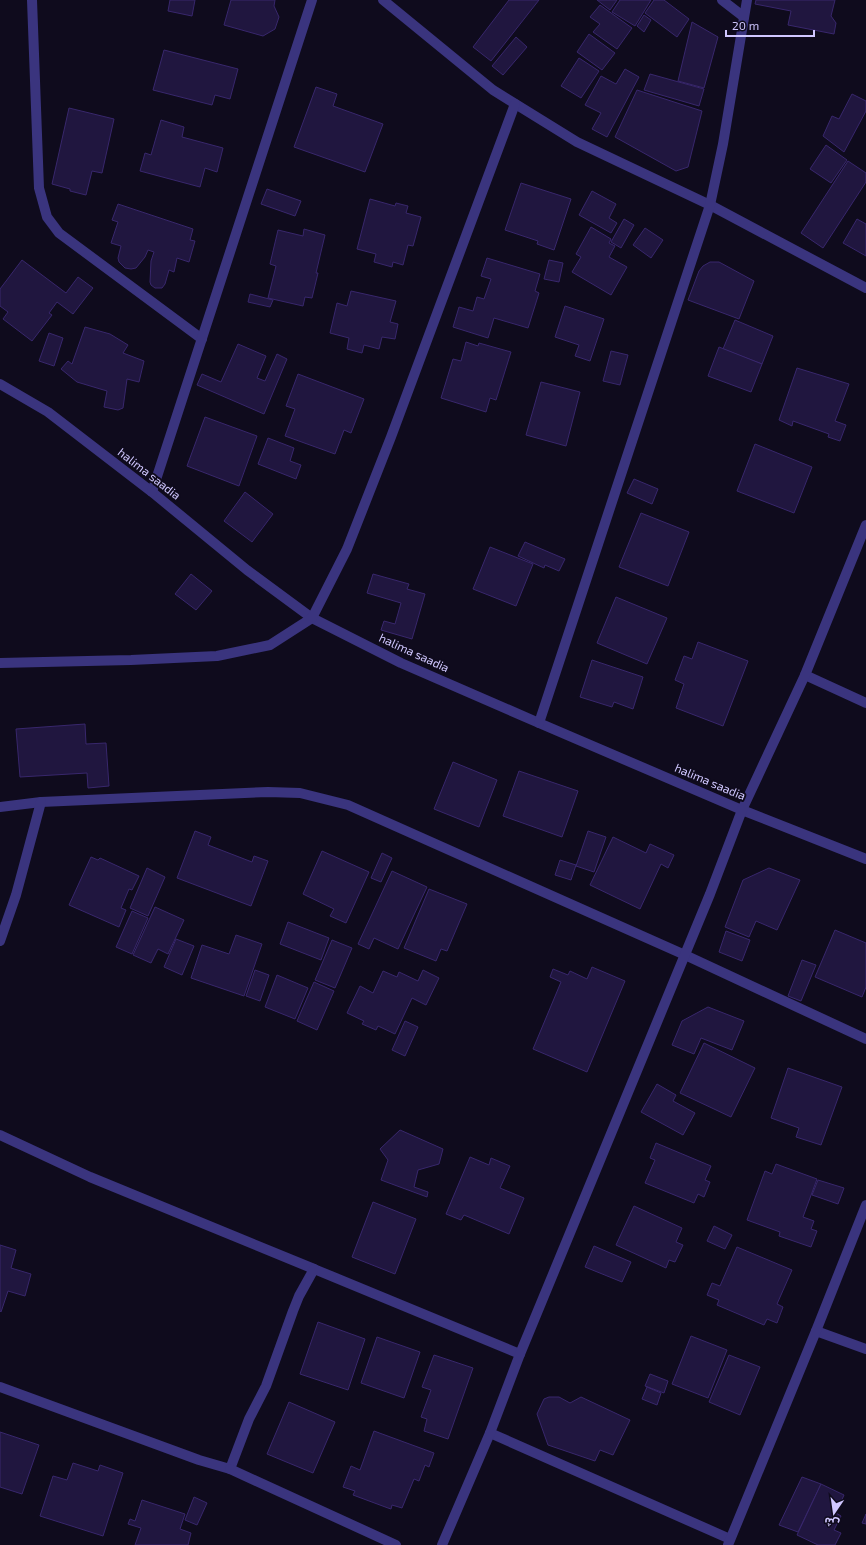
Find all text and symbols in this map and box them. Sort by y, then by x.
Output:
scale bar [726,12,814,38]
text: 20 m [732,18,759,32]
street label: halima saadia [116,444,184,502]
street label: halima saadia [377,630,452,674]
street label: halima saadia [673,760,748,802]
north arrow [814,1493,854,1533]
text: ش [823,1514,841,1531]

